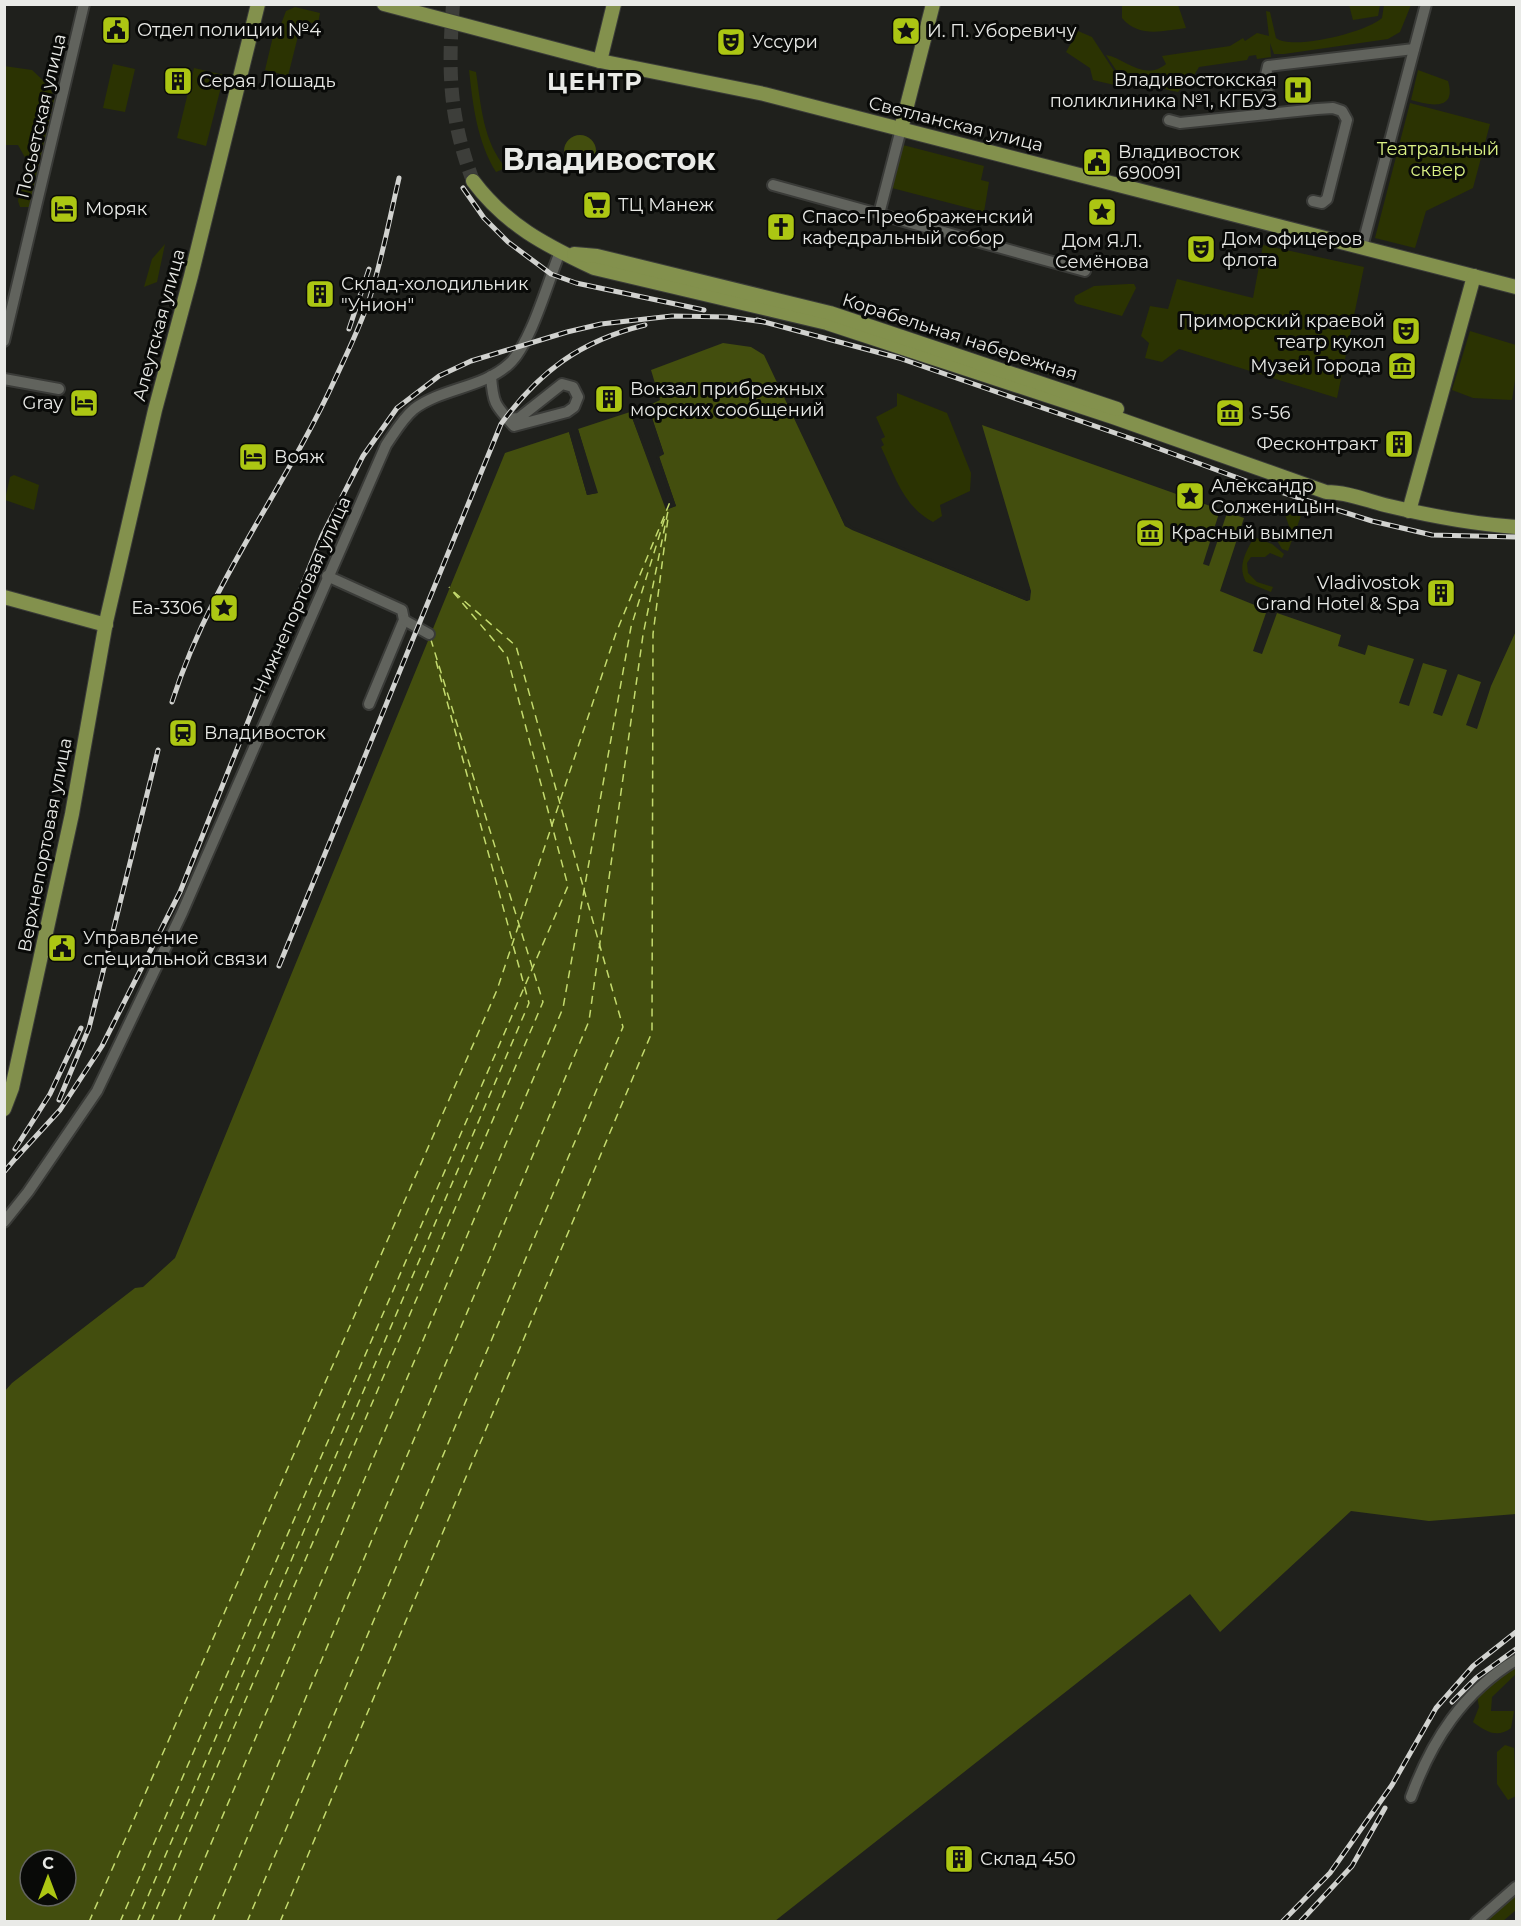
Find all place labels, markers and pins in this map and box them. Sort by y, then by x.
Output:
public building icon: Отдел полиции №4 [100,14,132,46]
place icon: И. П. Уборевичу [890,15,922,47]
place label: Отдел полиции №4 [137,19,321,41]
place label: И. П. Уборевичу [927,20,1077,42]
theatre icon: Уссури [715,26,747,58]
place label: Уссури [752,31,818,53]
building icon: Серая Лошадь [162,65,194,97]
place label: Владивостокская поликлиника №1, КГБУЗ [1050,69,1277,112]
place label: Серая Лошадь [199,70,336,92]
hospital icon: Владивостокская поликлиника №1, КГБУЗ [1282,74,1314,106]
place label: Владивосток 690091 [1118,141,1240,184]
public building icon: Владивосток 690091 [1081,146,1113,178]
supermarket icon: ТЦ Манеж [581,189,613,221]
hotel icon: Моряк [48,193,80,225]
place label: ТЦ Манеж [618,194,714,216]
place icon: Дом Я.Л. Семёнова [1086,196,1118,228]
place label: Моряк [85,198,148,220]
place label: Спасо-Преображенский кафедральный собор [802,206,1034,249]
church icon: Спасо-Преображенский кафедральный собор [765,211,797,243]
place label: Дом офицеров флота [1222,228,1363,271]
place label: Дом Я.Л. Семёнова [1055,230,1149,273]
theatre icon: Дом офицеров флота [1185,233,1217,265]
place label: Склад-холодильник "Унион" [341,273,529,316]
building icon: Склад-холодильник "Унион" [304,278,336,310]
place label: Приморский краевой театр кукол [1178,310,1385,353]
theatre icon: Приморский краевой театр кукол [1390,315,1422,347]
museum icon: Музей Города [1386,350,1418,382]
place label: Музей Города [1250,355,1381,377]
place label: Вокзал прибрежных морских сообщений [630,378,825,421]
building icon: Вокзал прибрежных морских сообщений [593,383,625,415]
hotel icon: Gray [68,387,100,419]
place label: Gray [23,392,63,414]
museum icon: S-56 [1214,397,1246,429]
place label: S-56 [1251,402,1290,424]
building icon: Фесконтракт [1383,428,1415,460]
place label: Фесконтракт [1256,433,1378,455]
hotel icon: Вояж [237,441,269,473]
place label: Вояж [274,446,325,468]
place label: Александр Солженицын [1211,475,1335,518]
place icon: Александр Солженицын [1174,480,1206,512]
museum icon: Красный вымпел [1134,517,1166,549]
place label: Красный вымпел [1171,522,1333,544]
place label: Vladivostok Grand Hotel & Spa [1256,572,1420,615]
building icon: Vladivostok Grand Hotel & Spa [1425,577,1457,609]
place icon: Еа-3306 [208,592,240,624]
place label: Еа-3306 [131,597,203,619]
station icon: Владивосток [167,717,199,749]
place label: Владивосток [204,722,326,744]
place label: Управление специальной связи [83,927,268,970]
public building icon: Управление специальной связи [46,932,78,964]
building icon: Склад 450 [943,1843,975,1875]
place label: Склад 450 [980,1848,1076,1870]

